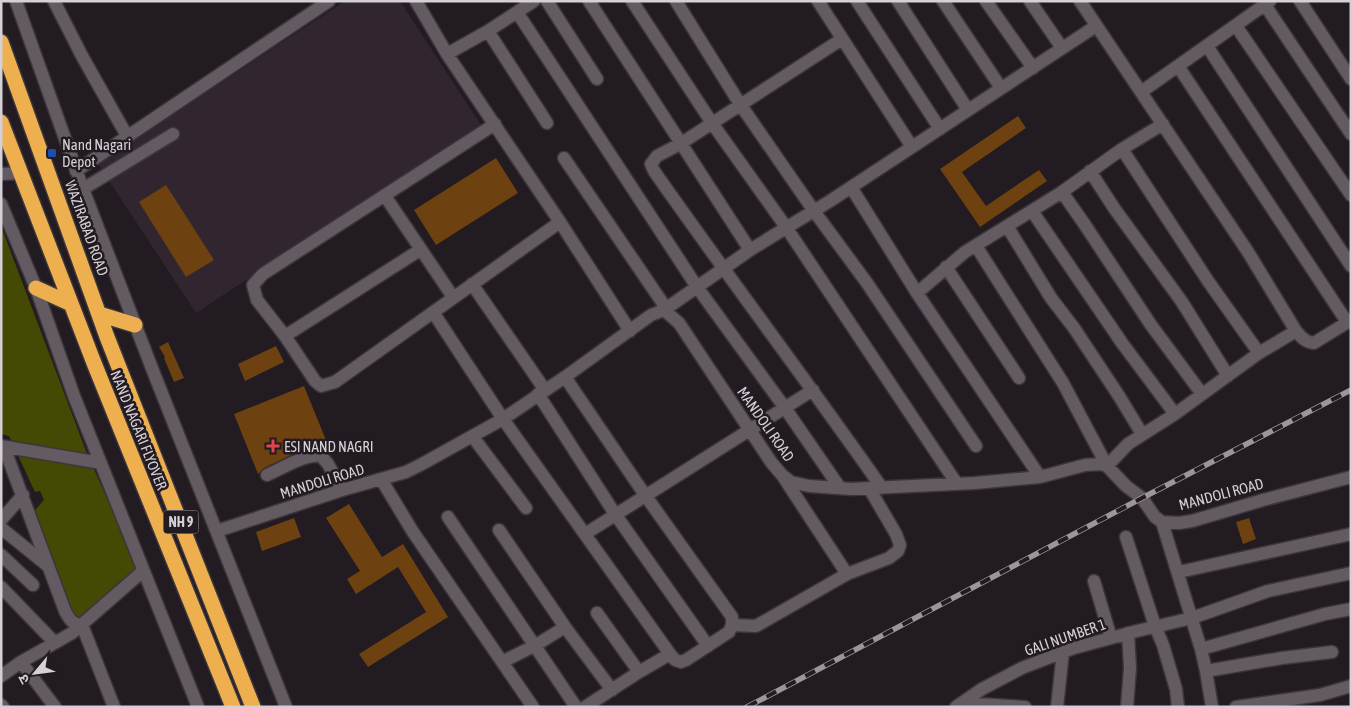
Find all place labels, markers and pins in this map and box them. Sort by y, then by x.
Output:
place label: Nand Nagari Depot [62,136,131,170]
marker: Nand Nagari Depot [46,147,58,159]
place label: ESI NAND NAGRI [284,438,374,455]
marker: ESI NAND NAGRI [266,439,280,453]

